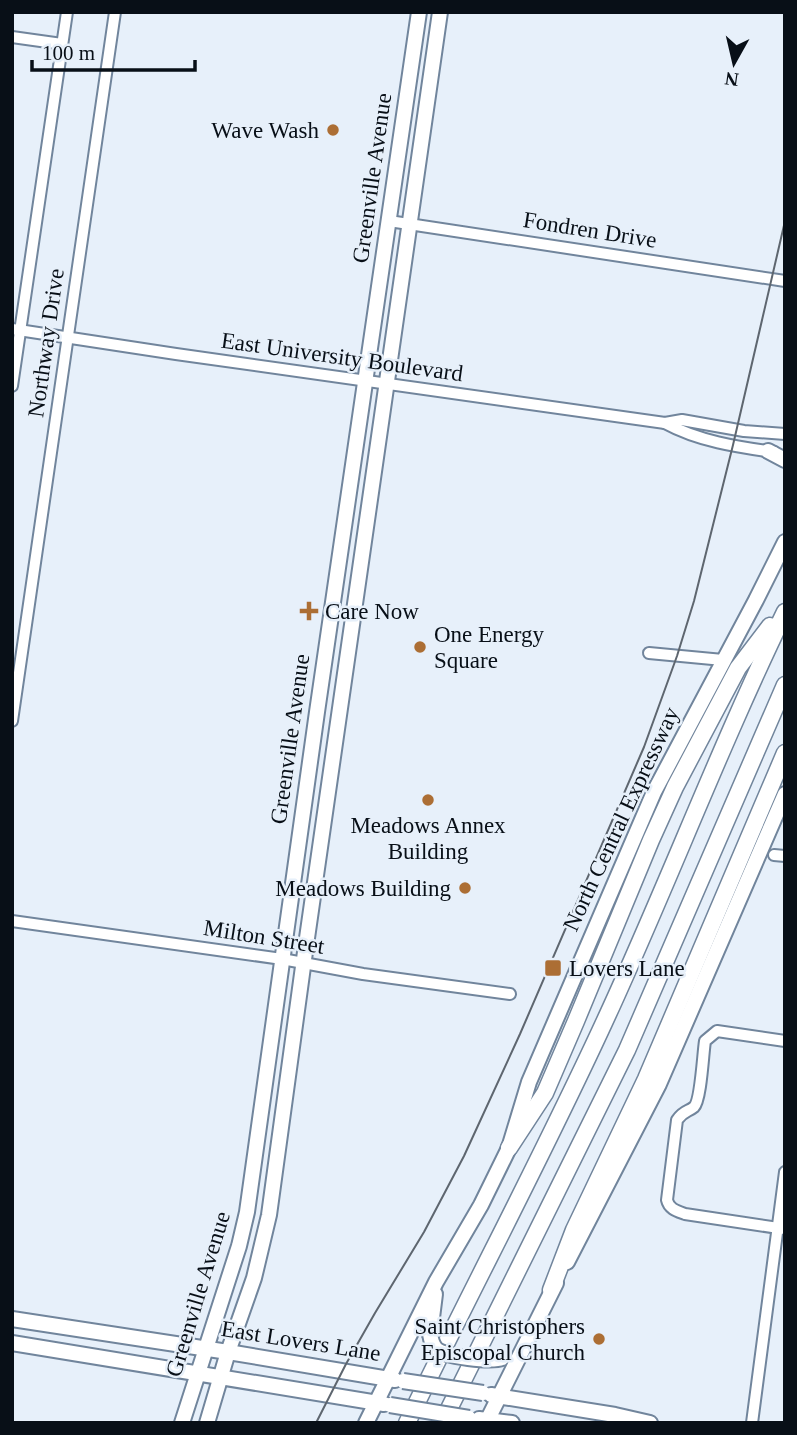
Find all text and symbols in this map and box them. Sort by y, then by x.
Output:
scale bar [32,28,194,72]
north arrow [699,28,769,98]
text: 100 m [42,41,95,65]
text: N [723,68,740,91]
street label: Greenville Avenue [348,91,396,265]
place label: Wave Wash [211,118,319,143]
marker: Wave Wash [325,122,341,138]
street label: Fondren Drive [521,207,659,253]
street label: Northway Drive [23,267,69,419]
street label: East University Boulevard [219,328,465,386]
place label: Care Now [325,599,419,624]
marker: Care Now [299,601,319,621]
place label: One Energy Square [434,622,545,673]
marker: One Energy Square [412,639,428,655]
street label: Greenville Avenue [266,652,314,826]
street label: North Central Expressway [558,703,684,935]
marker: Meadows Annex Building [420,792,436,808]
place label: Meadows Annex Building [350,813,506,864]
place label: Meadows Building [275,876,451,901]
marker: Meadows Building [457,880,473,896]
street label: Milton Street [202,915,327,959]
place label: Lovers Lane [569,956,685,981]
marker: Lovers Lane [543,958,563,978]
street label: Greenville Avenue [161,1208,235,1380]
place label: Saint Christophers Episcopal Church [414,1314,585,1365]
street label: East Lovers Lane [220,1316,382,1366]
marker: Saint Christophers Episcopal Church [591,1331,607,1347]

